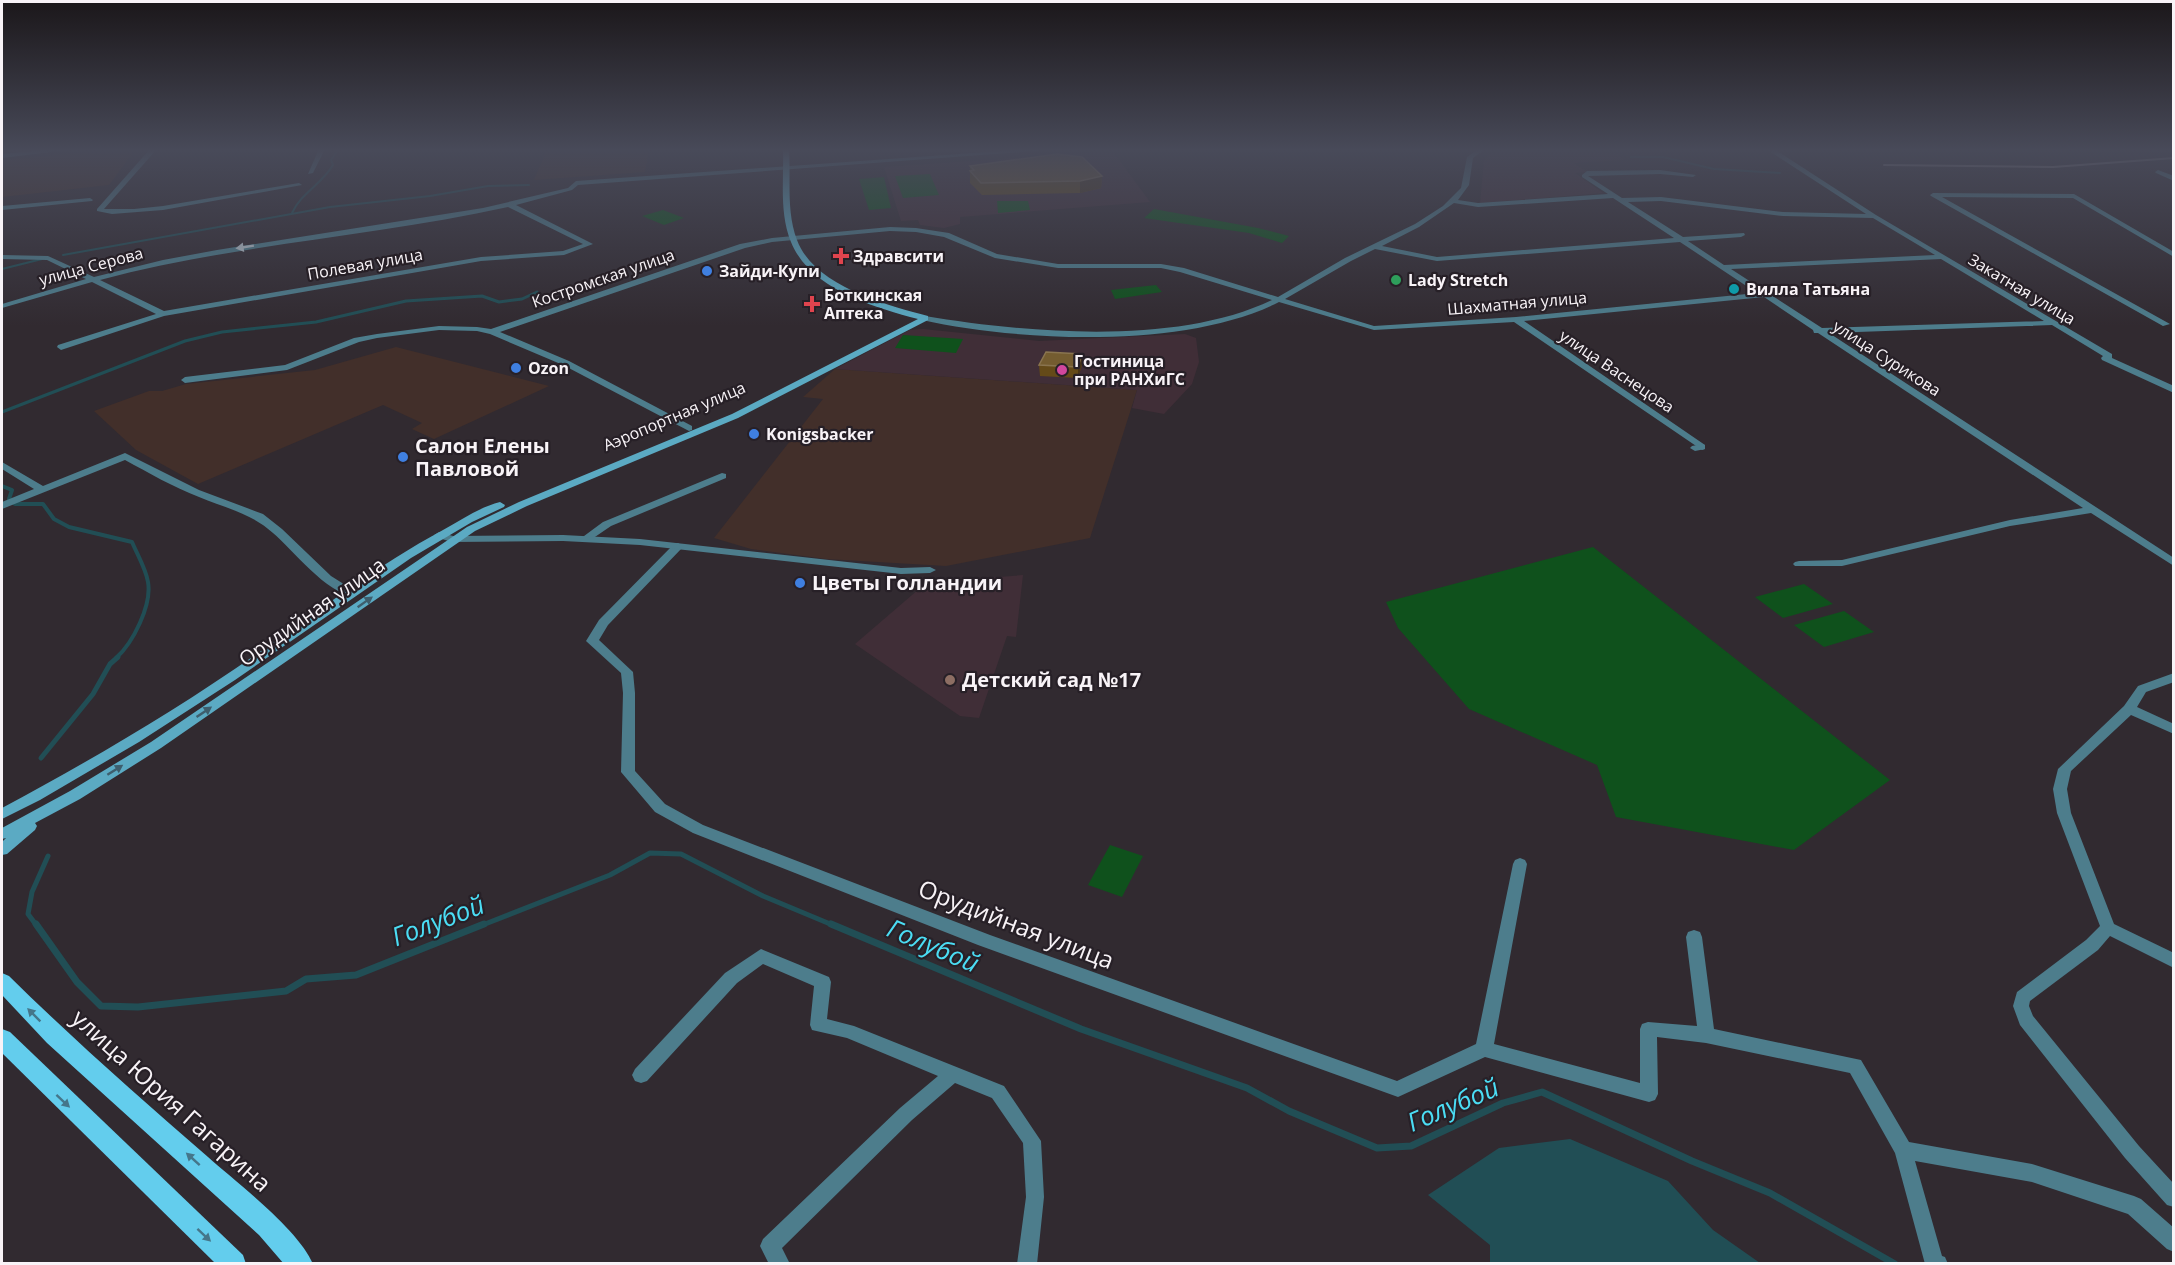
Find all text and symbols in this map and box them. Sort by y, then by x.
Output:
street label: улица Серова [36,242,146,290]
one-way arrow [235,243,254,252]
street label: Полевая улица [306,243,424,285]
street label: Костромская улица [529,243,677,313]
place label: Здравсити [853,245,944,267]
street label: Закатная улица [1964,248,2080,330]
marker: Здравсити [834,249,848,263]
place label: Зайди-Купи [719,260,820,282]
marker: Зайди-Купи [700,264,714,278]
place label: Lady Stretch [1408,269,1508,291]
marker: Lady Stretch [1389,273,1403,287]
place label: Вилла Татьяна [1746,278,1870,300]
marker: Вилла Татьяна [1727,282,1741,296]
place label: Боткинская Аптека [824,284,922,324]
street label: Шахматная улица [1446,286,1588,320]
marker: Боткинская Аптека [805,297,819,311]
street label: улица Сурикова [1829,315,1945,401]
street label: улица Васнецова [1555,324,1679,418]
place label: Гостиница при РАНХиГС [1074,350,1185,390]
place label: Ozon [528,357,569,379]
marker: Ozon [509,361,523,375]
marker: Гостиница при РАНХиГС [1055,363,1069,377]
street label: Аэропортная улица [599,376,749,456]
place label: Konigsbacker [766,423,874,445]
marker: Konigsbacker [747,427,761,441]
place label: Салон Елены Павловой [415,432,550,482]
marker: Салон Елены Павловой [396,450,410,464]
street label: Орудийная улица [233,551,390,672]
place label: Цветы Голландии [812,569,1002,596]
marker: Цветы Голландии [793,576,807,590]
one-way arrow [357,597,373,608]
place label: Детский сад №17 [962,666,1141,693]
marker: Детский сад №17 [943,673,957,687]
one-way arrow [196,706,212,718]
one-way arrow [107,764,123,775]
street label: Орудийная улица [914,871,1119,976]
water label: Голубой [386,886,489,954]
water label: Голубой [882,910,985,981]
street label: улица Юрия Гагарина [65,1001,279,1199]
one-way arrow [27,1009,41,1023]
water label: Голубой [1401,1069,1504,1140]
one-way arrow [56,1093,70,1107]
one-way arrow [186,1153,201,1166]
one-way arrow [197,1228,212,1242]

